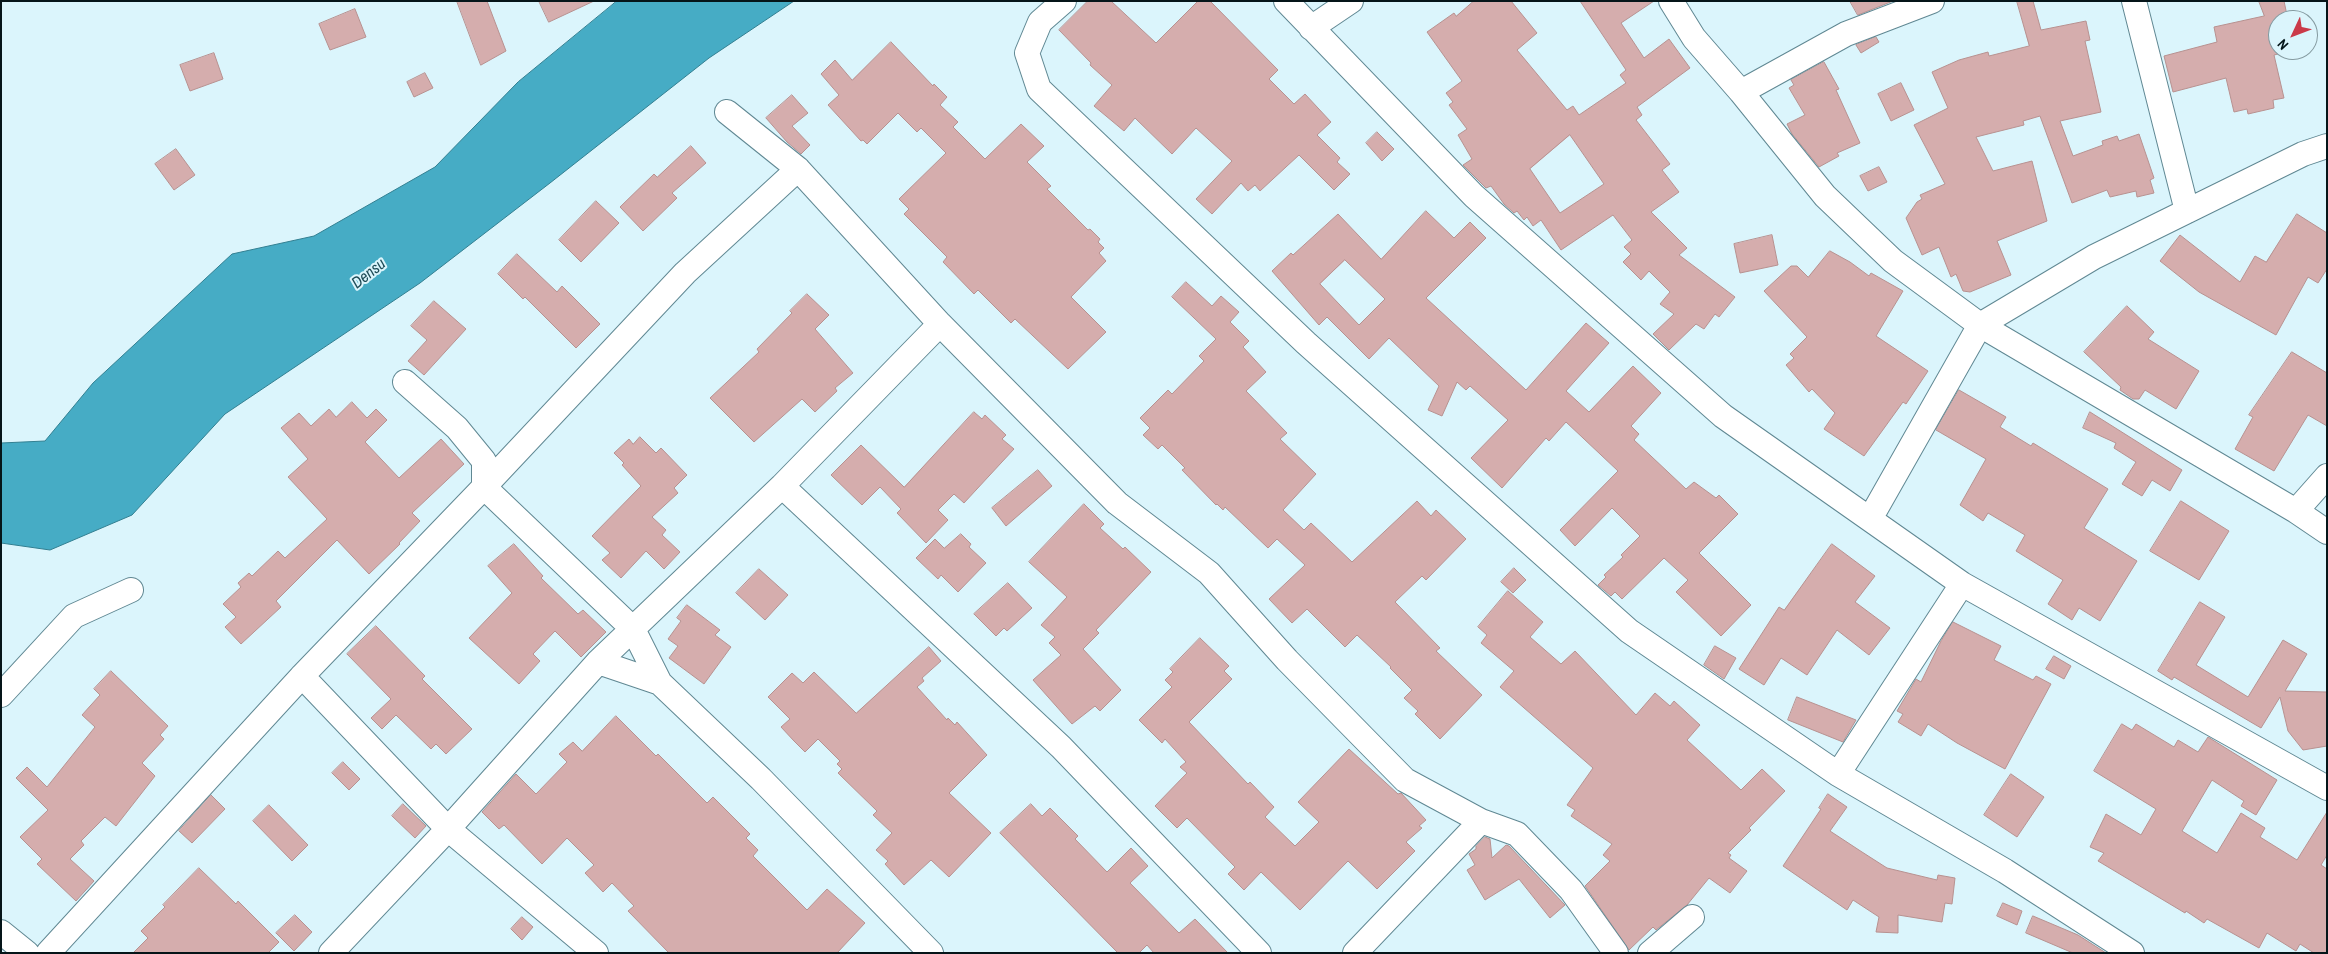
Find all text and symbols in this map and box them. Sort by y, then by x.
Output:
north arrow [2268,10,2318,60]
text: N [2273,35,2292,54]
water label: Densu [348,255,390,293]

